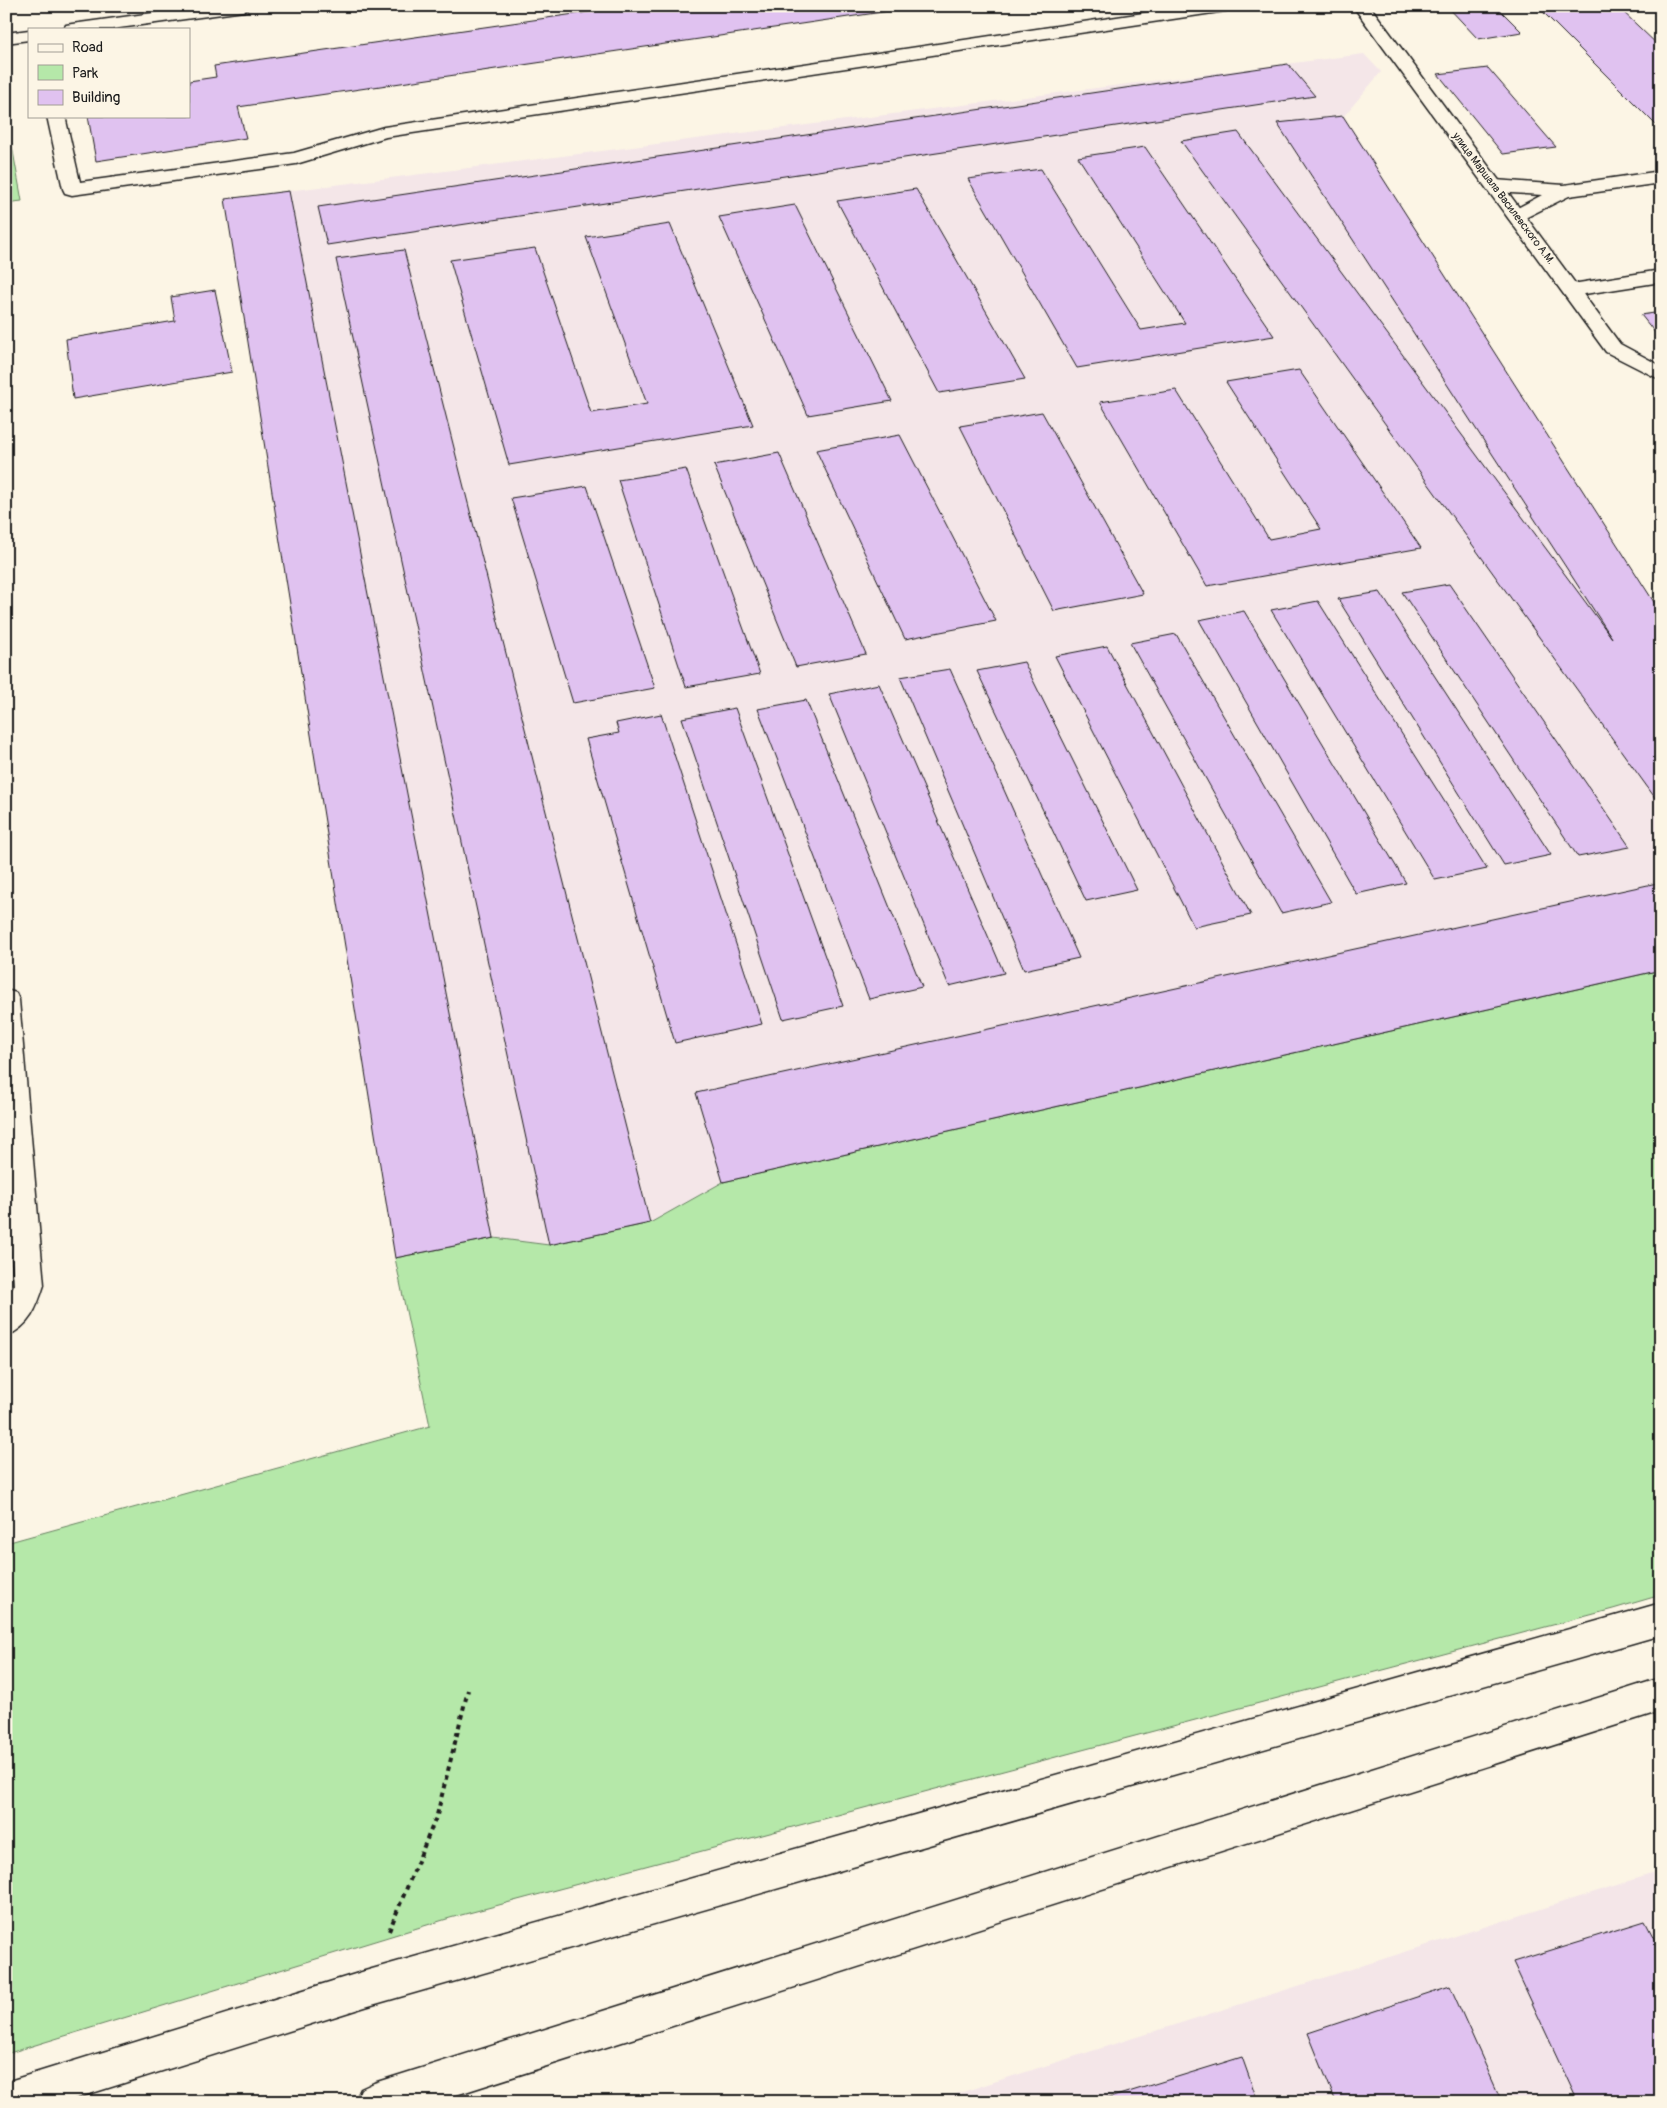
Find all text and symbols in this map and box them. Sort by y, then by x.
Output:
legend [28,28,190,118]
text: Road [72,38,103,57]
text: Park [72,64,99,83]
text: Building [72,88,120,107]
street label: улица Маршала Василевского А.М. [1449,129,1557,267]

